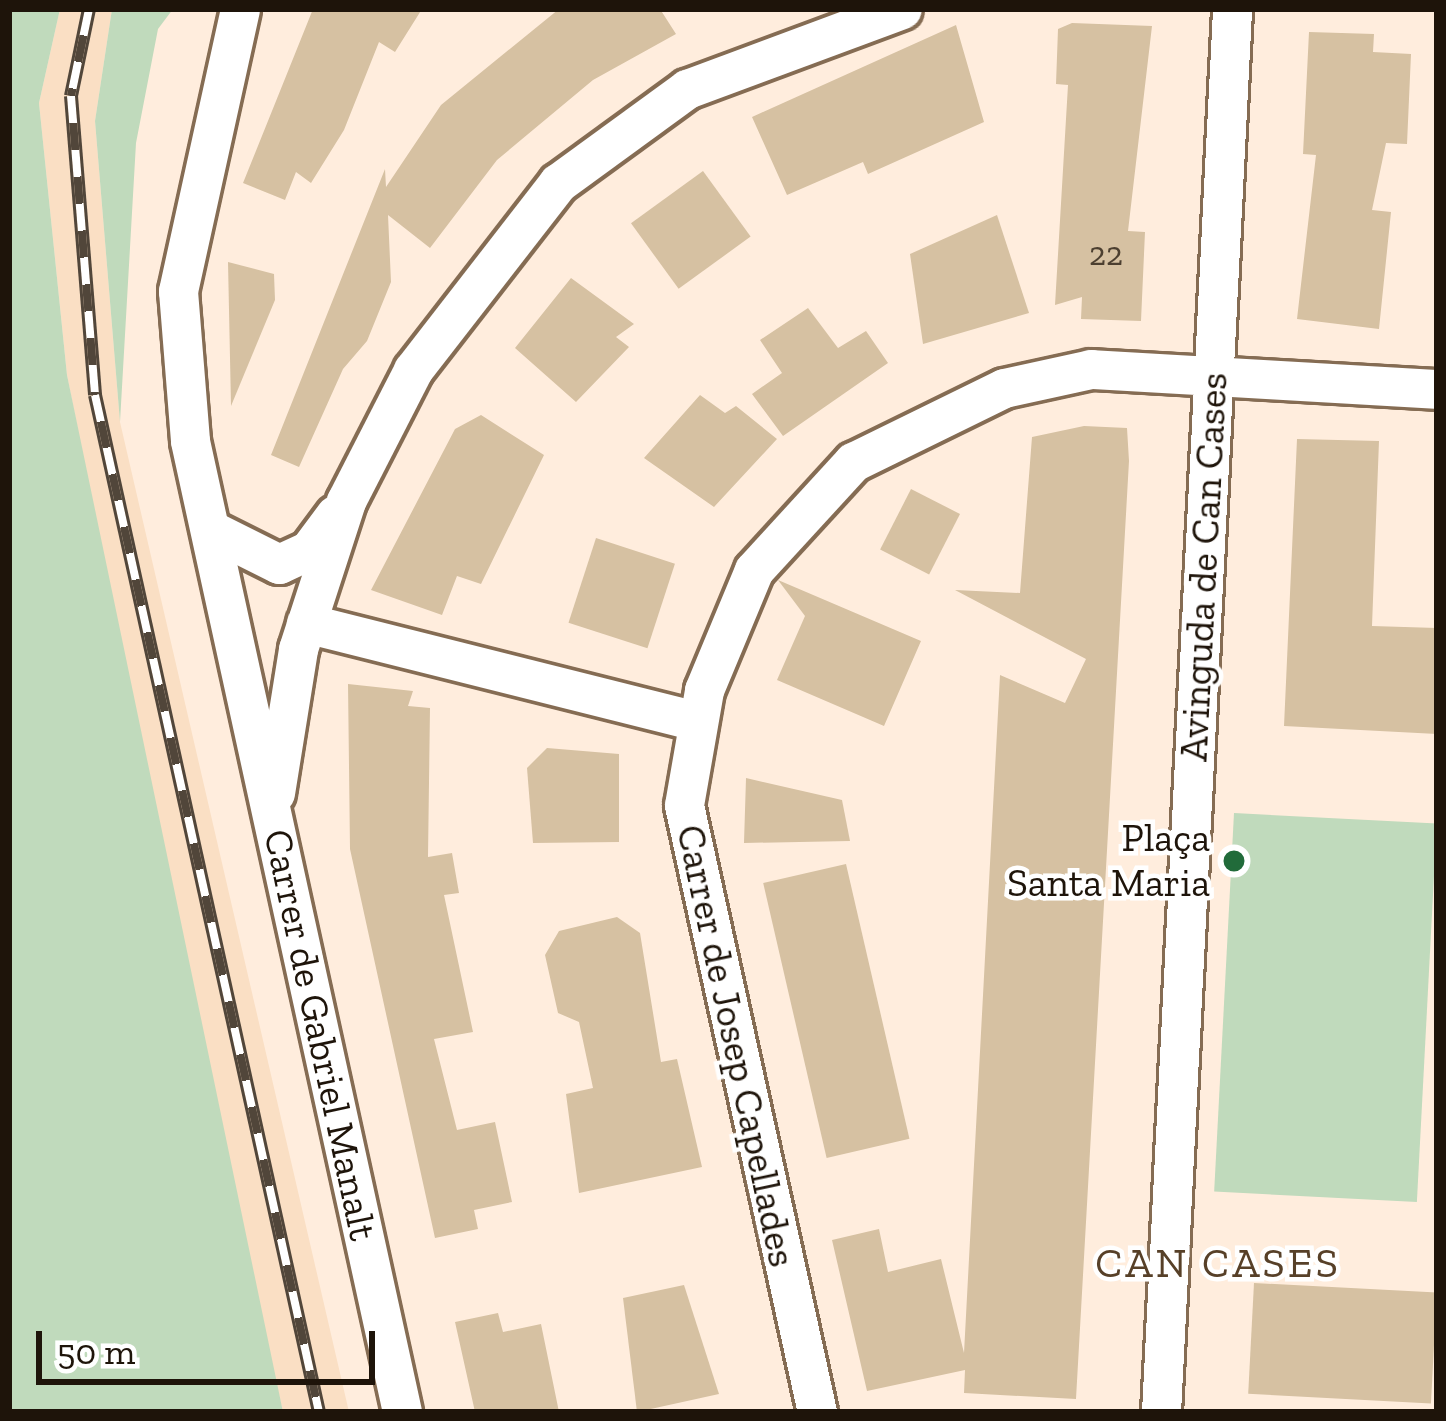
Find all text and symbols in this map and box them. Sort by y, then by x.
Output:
house number: 22 [1089,234,1123,274]
street label: Avinguda de Can Cases [1170,371,1238,763]
place label: Plaça Santa Maria [1007,816,1210,907]
street label: Carrer de Josep Capellades [666,820,806,1272]
street label: Carrer de Gabriel Manalt [254,825,386,1245]
marker: Plaça Santa Maria [1221,848,1247,874]
district label: CAN CASES [1095,1238,1341,1288]
scale bar [42,1307,381,1381]
text: 50 m [57,1330,135,1373]

